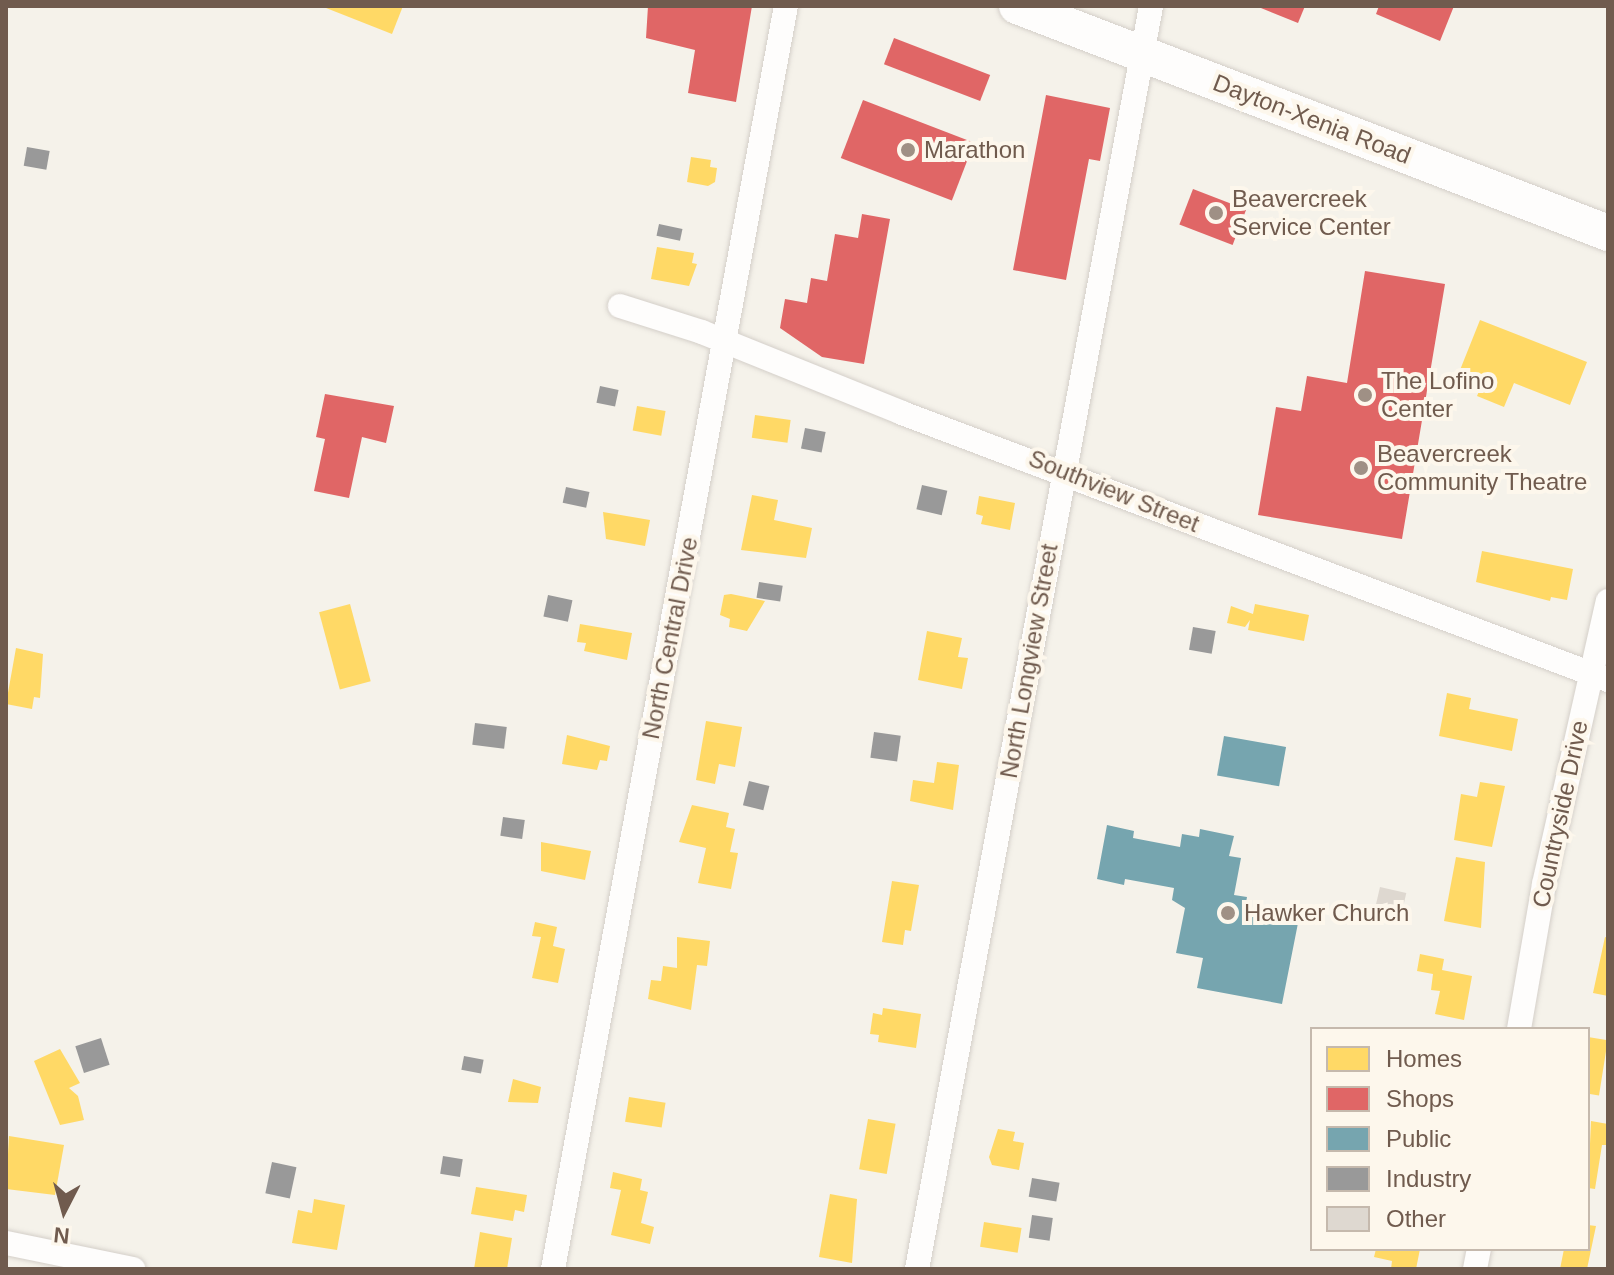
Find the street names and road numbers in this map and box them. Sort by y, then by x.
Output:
street label: Dayton-Xenia Road [1209,68,1415,170]
street label: Southview Street [1024,444,1204,538]
street label: North Central Drive [636,534,704,742]
street label: North Longview Street [994,542,1064,780]
street label: Countryside Drive [1526,718,1594,910]

